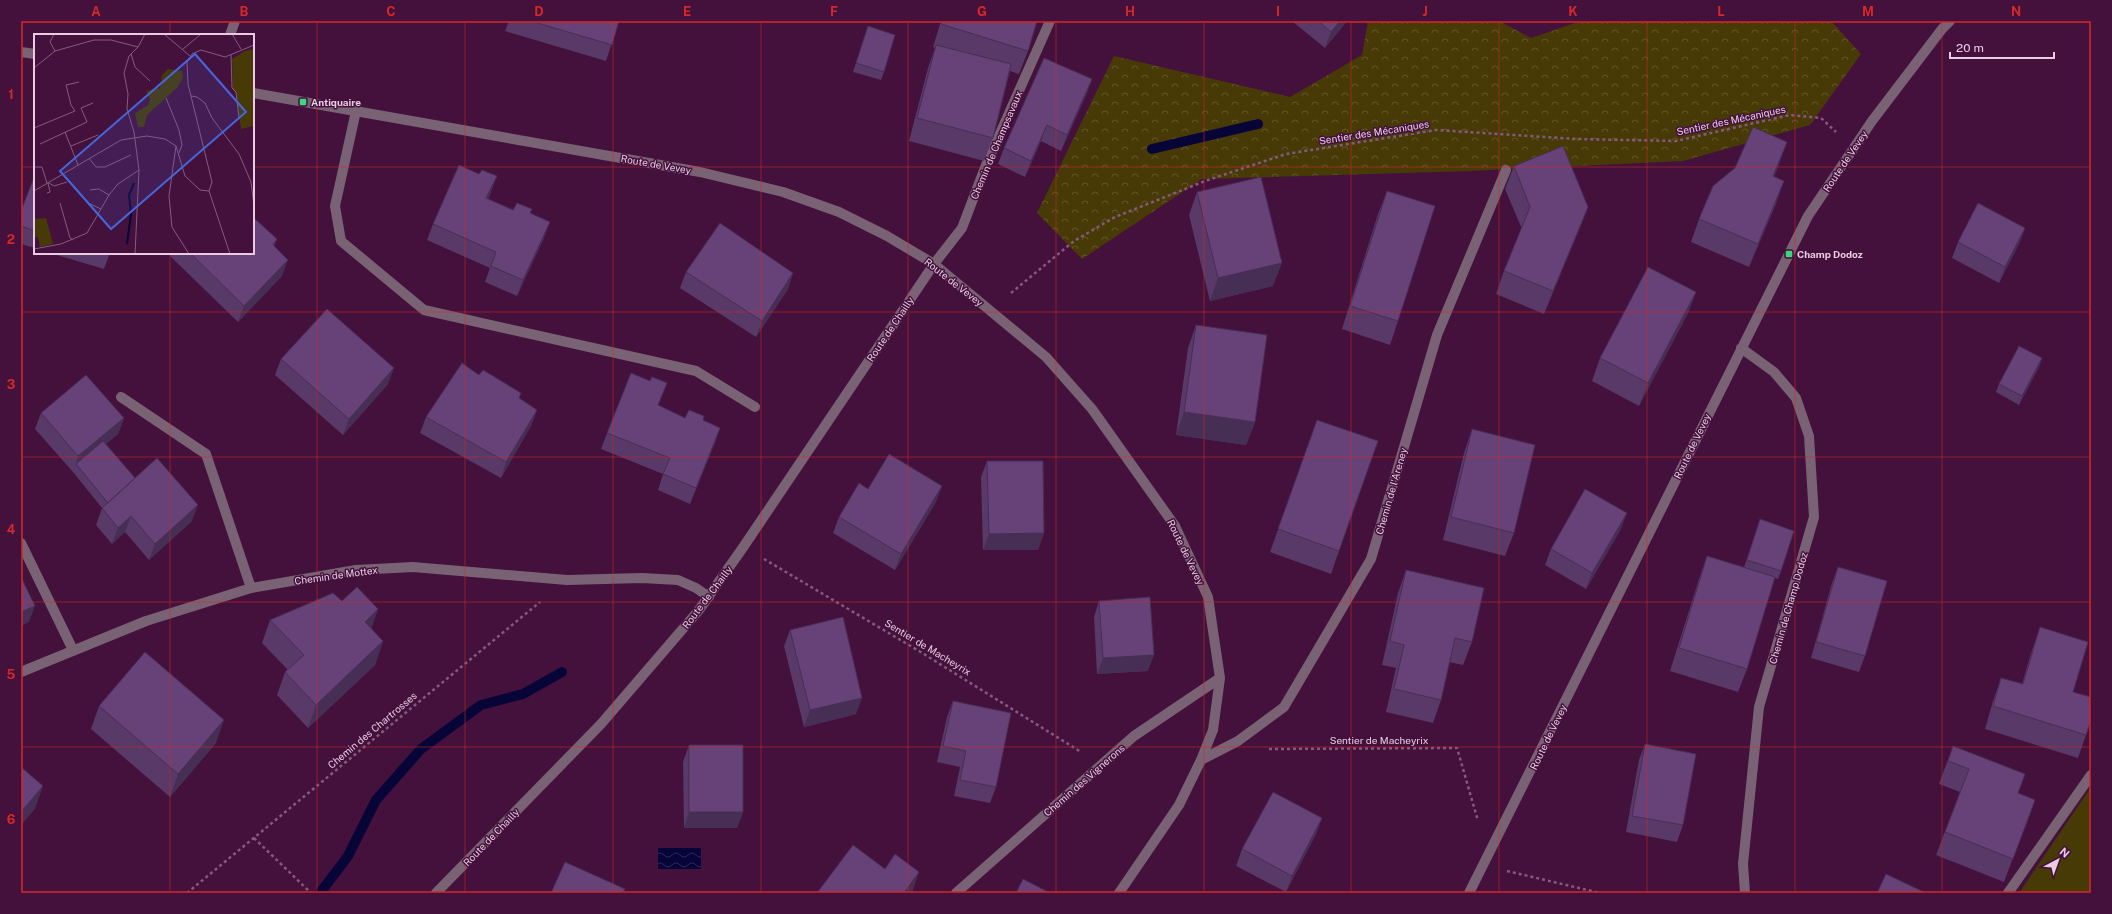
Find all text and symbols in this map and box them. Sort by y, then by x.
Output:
text: A [91,4,101,19]
text: B [240,4,249,19]
text: C [386,4,396,19]
text: D [534,4,544,19]
text: E [683,4,691,19]
text: F [830,4,838,19]
text: G [977,4,987,19]
text: H [1125,4,1135,19]
text: I [1276,4,1280,19]
text: J [1422,4,1428,19]
text: K [1568,4,1578,19]
text: L [1717,4,1725,19]
text: M [1862,4,1874,19]
text: N [2011,4,2021,19]
inset map [34,34,254,254]
scale bar [1950,34,2054,60]
text: 20 m [1956,41,1984,55]
text: 1 [8,87,14,102]
street label: Chemin de Champsavaux [968,89,1024,201]
place label: Antiquaire [311,96,361,108]
marker: Antiquaire [298,97,308,107]
street label: Sentier des Mécaniques [1675,103,1787,137]
street label: Sentier des Mécaniques [1318,117,1430,147]
street label: Route de Vevey [1820,128,1870,194]
street label: Route de Vevey [620,152,693,176]
text: 2 [7,232,15,247]
place label: Champ Dodoz [1797,248,1863,260]
marker: Champ Dodoz [1784,249,1794,259]
street label: Route de Vevey [922,255,986,309]
street label: Route de Chailly [864,294,916,364]
text: 3 [7,377,16,392]
street label: Route de Vevey [1671,411,1713,481]
street label: Chemin de l'Areney [1373,445,1409,536]
street label: Route de Vevey [1165,517,1207,587]
text: 4 [7,522,16,537]
street label: Chemin de Champ Dodoz [1766,551,1810,665]
street label: Chemin de Mottex [294,563,379,587]
street label: Route de Chailly [680,563,735,631]
street label: Sentier de Macheyrix [883,616,974,678]
text: 5 [7,667,16,682]
street label: Chemin des Chartrosses [325,689,419,771]
street label: Route de Vevey [1527,702,1569,772]
street label: Sentier de Macheyrix [1330,734,1429,746]
street label: Chemin des Vignerons [1041,742,1127,818]
street label: Route de Chailly [460,805,522,868]
text: 6 [7,812,16,827]
north arrow [2038,840,2078,880]
text: N [2057,845,2072,860]

